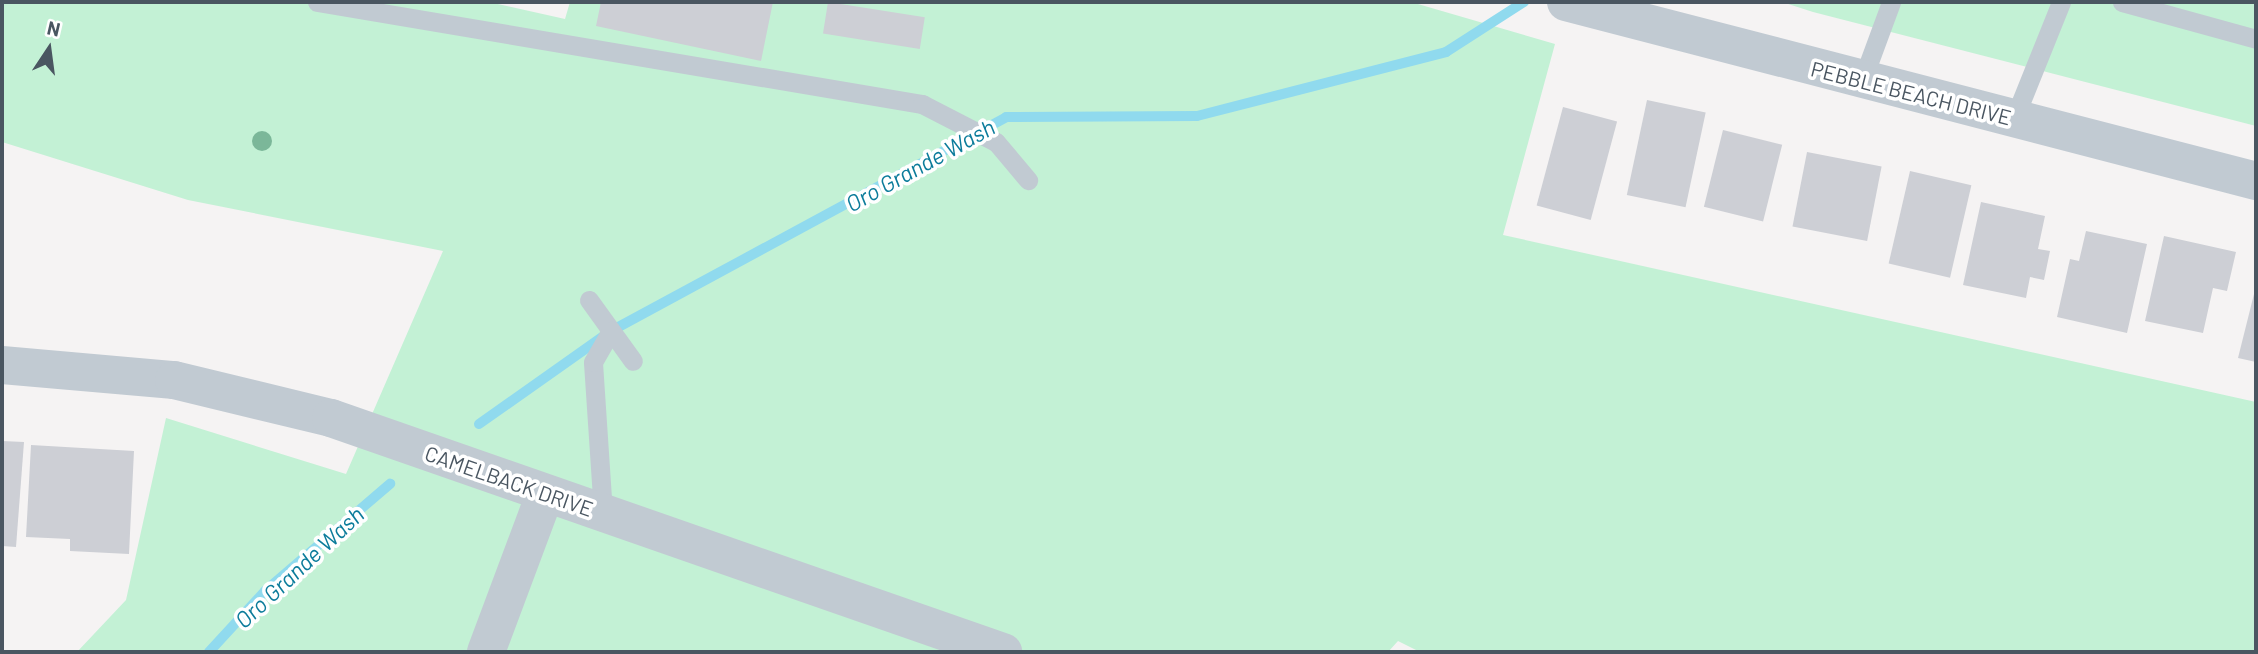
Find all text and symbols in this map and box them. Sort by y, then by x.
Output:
north arrow [14,14,84,84]
text: N [45,15,63,41]
street label: PEBBLE BEACH DRIVE [1808,56,2014,130]
water label: Oro Grande Wash [841,113,999,217]
street label: CAMELBACK DRIVE [422,440,596,522]
water label: Oro Grande Wash [229,500,369,634]

